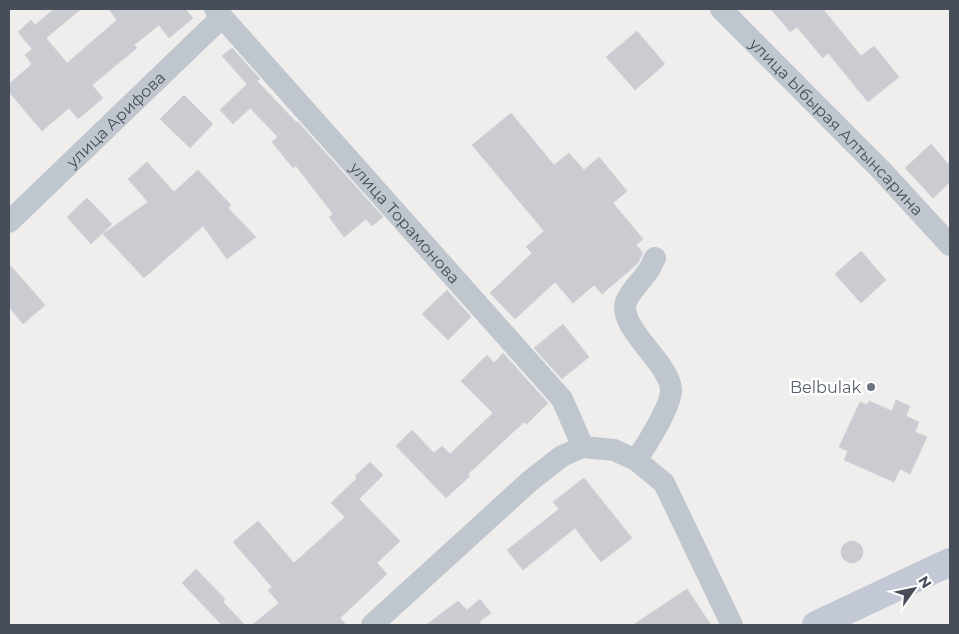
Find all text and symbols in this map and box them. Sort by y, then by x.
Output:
street label: улица Ыбырая Алтынсарина [745,34,927,220]
street label: улица Арифова [62,68,169,172]
street label: улица Торамонова [345,158,464,288]
place label: Belbulak [790,378,861,397]
marker: Belbulak [865,381,877,393]
north arrow [889,564,939,614]
text: N [914,572,936,592]

